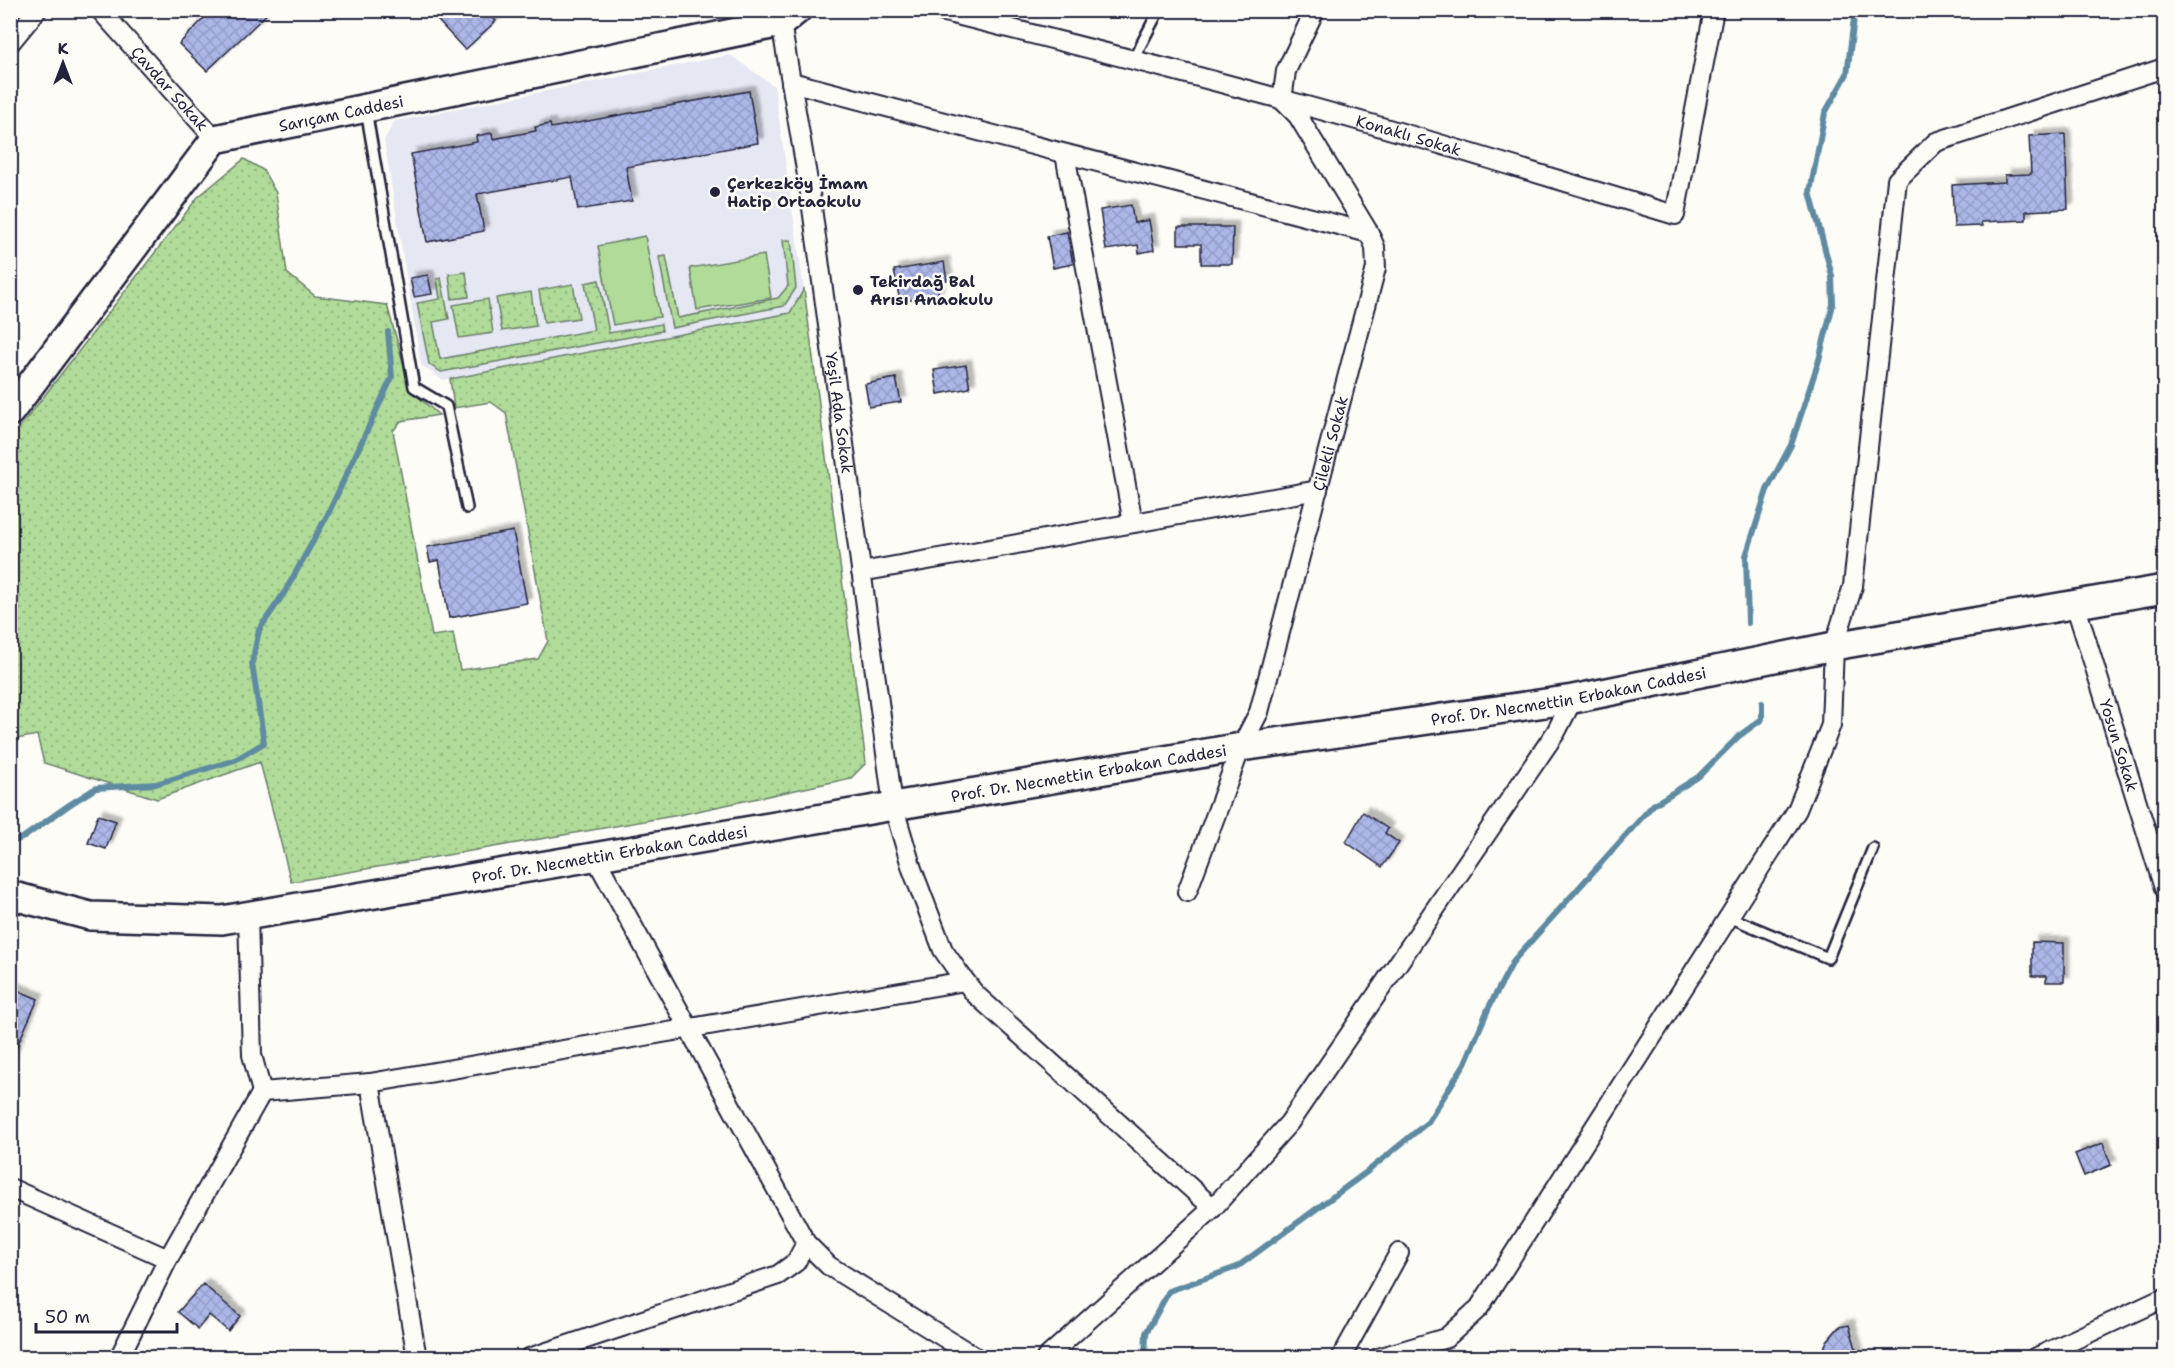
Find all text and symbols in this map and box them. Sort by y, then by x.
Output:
north arrow [33,33,93,93]
text: K [58,38,69,59]
street label: Çavdar Sokak [126,42,213,135]
street label: Sarıçam Caddesi [277,91,405,137]
street label: Konaklı Sokak [1353,110,1464,161]
place label: Çerkezköy İmam Hatip Ortaokulu [727,173,868,212]
marker: Çerkezköy İmam Hatip Ortaokulu [708,185,722,199]
place label: Tekirdağ Bal Arısı Anaokulu [870,271,994,310]
marker: Tekirdağ Bal Arısı Anaokulu [851,283,865,297]
street label: Yeşil Ada Sokak [821,350,858,475]
street label: Çilekli Sokak [1308,394,1353,493]
street label: Prof. Dr. Necmettin Erbakan Caddesi [1430,662,1708,730]
street label: Yosun Sokak [2094,697,2143,794]
street label: Prof. Dr. Necmettin Erbakan Caddesi [949,740,1228,807]
street label: Prof. Dr. Necmettin Erbakan Caddesi [470,821,749,888]
scale bar [36,1296,177,1334]
text: 50 m [45,1305,90,1329]

